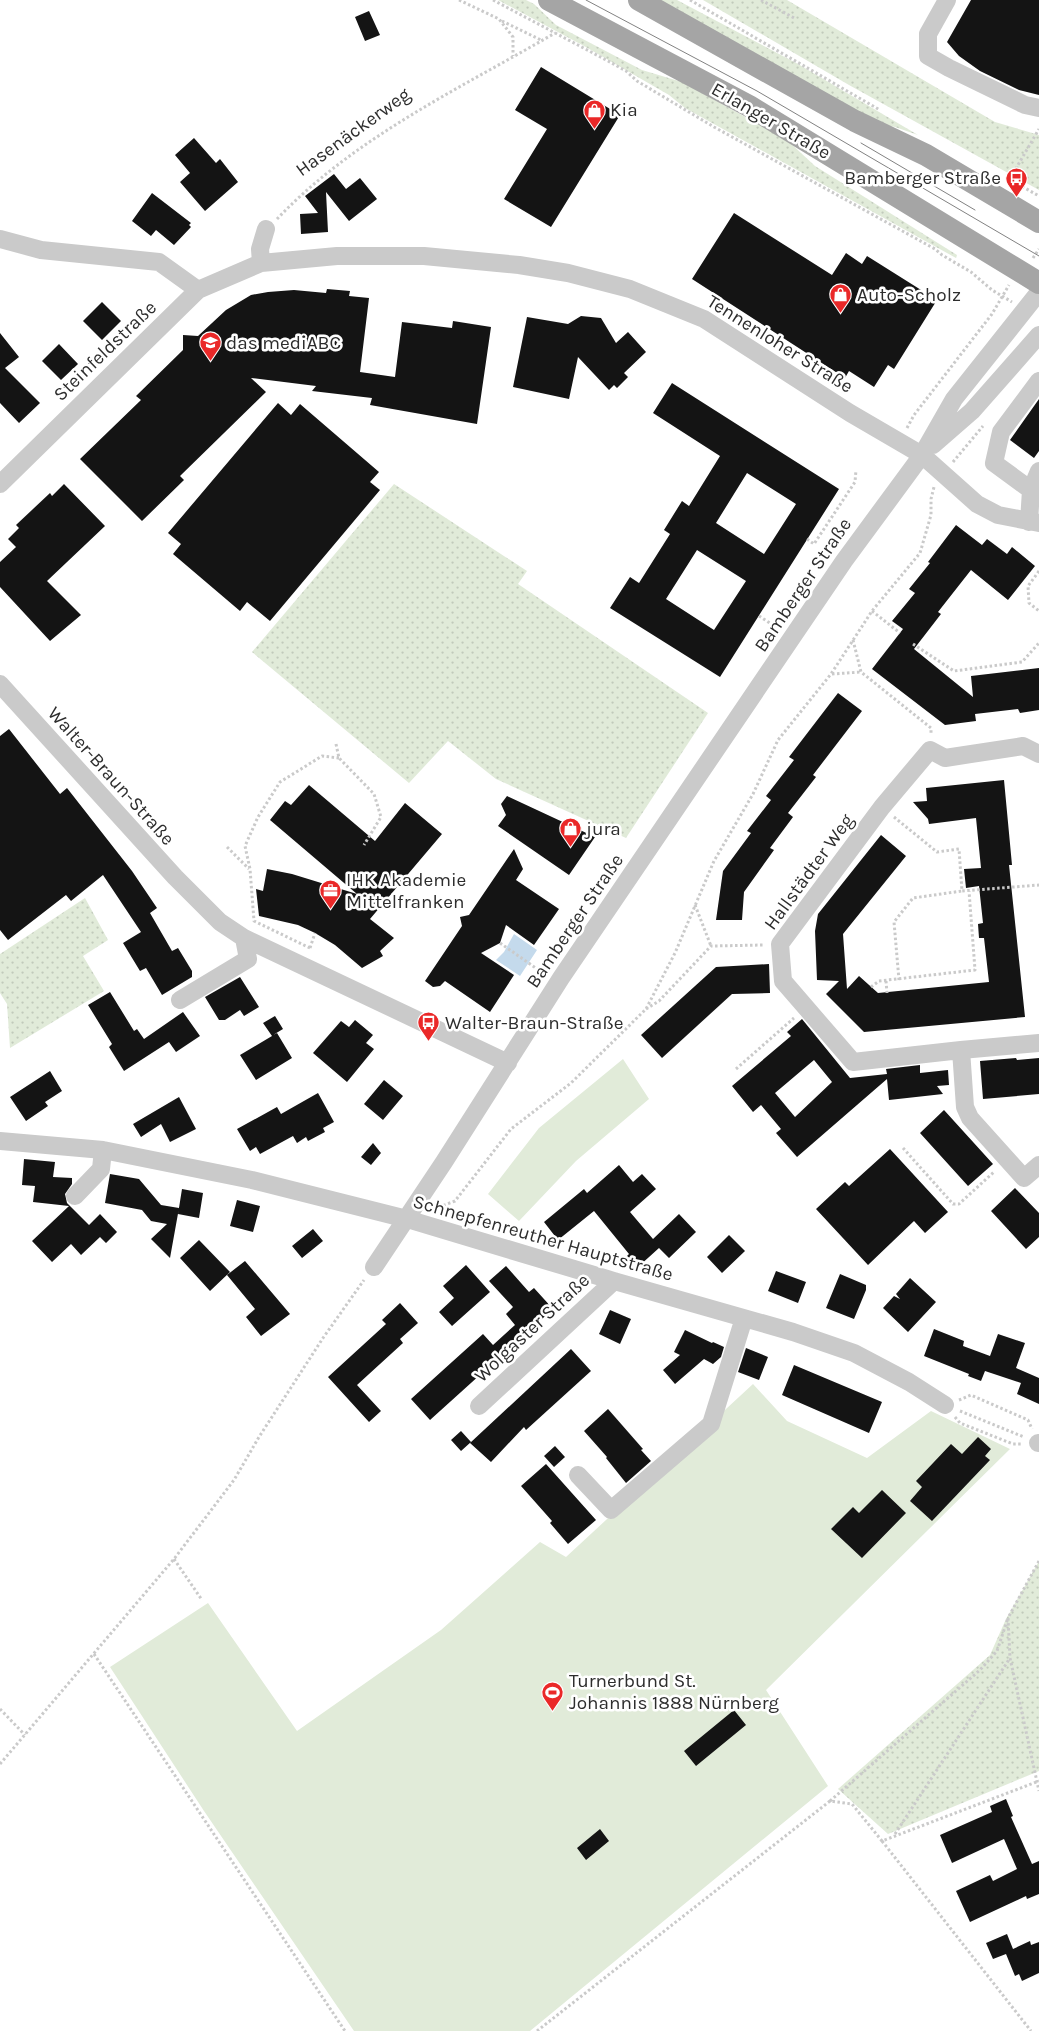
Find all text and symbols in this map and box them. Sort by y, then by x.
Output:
street label: Erlanger Straße [707,78,835,164]
street label: Hasenäckerweg [291,83,415,181]
shop icon: Kia [582,98,606,129]
place label: Kia [610,99,638,121]
bus stop icon: Bamberger Straße [1005,166,1029,197]
place label: Bamberger Straße [844,167,1001,189]
shop icon: Auto-Scholz [829,283,853,314]
place label: Auto-Scholz [857,284,961,306]
street label: Tennenloher Straße [703,290,857,398]
street label: Steinfeldstraße [49,296,161,406]
school or university icon: das mediABC [198,331,222,362]
place label: das mediABC [226,332,341,354]
street label: Bamberger Straße [750,514,856,656]
street label: Walter-Braun-Straße [43,702,179,850]
street label: Hallstädter Weg [760,810,859,934]
shop icon: jura [558,817,582,848]
place label: jura [584,818,621,840]
street label: Bamberger Straße [522,850,628,992]
place label: IHK Akademie Mittelfranken [346,869,466,913]
office icon: IHK Akademie Mittelfranken [318,879,342,910]
bus stop icon: Walter-Braun-Straße [417,1011,441,1042]
place label: Walter-Braun-Straße [445,1012,624,1034]
street label: Schnepfenreuther Hauptstraße [410,1190,676,1286]
street label: Wolgaster Straße [470,1269,594,1387]
place label: Turnerbund St. Johannis 1888 Nürnberg [569,1670,779,1714]
sports icon: Turnerbund St. Johannis 1888 Nürnberg [541,1680,565,1711]

